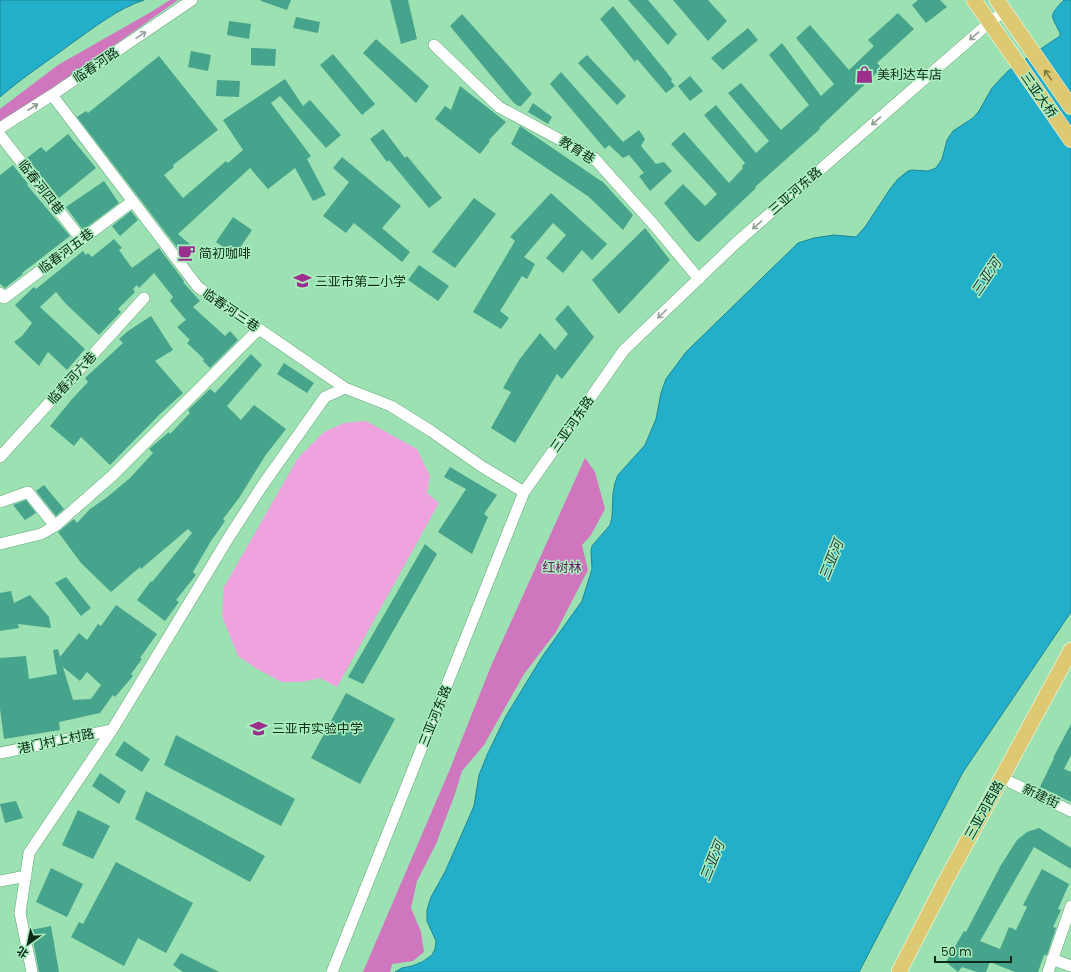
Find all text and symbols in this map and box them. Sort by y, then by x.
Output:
one-way arrow [135,31,146,39]
one-way arrow [969,31,979,40]
street label: 临春河路 [69,43,123,87]
shop icon: 美利达车店 [854,64,874,84]
place label: 美利达车店 [877,65,942,84]
street label: 三亚大桥 [1016,68,1062,122]
one-way arrow [1044,70,1052,81]
one-way arrow [27,103,39,111]
one-way arrow [871,116,881,125]
street label: 教育巷 [555,132,599,168]
street label: 临春河四巷 [14,156,68,218]
street label: 三亚河东路 [764,163,826,219]
one-way arrow [751,220,762,229]
street label: 临春河五巷 [34,224,98,278]
cafe icon: 简初咖啡 [176,243,196,263]
place label: 简初咖啡 [199,244,251,263]
water label: 三亚河 [966,252,1008,300]
school or university icon: 三亚市第二小学 [292,271,312,291]
place label: 三亚市第二小学 [315,272,406,291]
street label: 临春河三巷 [199,284,263,336]
one-way arrow [657,309,667,319]
street label: 临春河六巷 [43,347,101,409]
street label: 三亚河东路 [546,392,598,456]
water label: 三亚河 [814,534,849,583]
park label: 红树林 [542,558,582,577]
street label: 三亚河东路 [414,682,456,750]
school or university icon: 三亚市实验中学 [249,718,269,738]
place label: 三亚市实验中学 [272,719,363,738]
street label: 港门村上村路 [16,724,96,758]
street label: 三亚河西路 [960,777,1008,843]
street label: 新建街 [1019,779,1063,813]
water label: 三亚河 [695,835,730,884]
north arrow [8,924,48,964]
scale bar [935,938,1011,964]
text: 北 [14,943,32,962]
text: 50 m [941,943,972,960]

